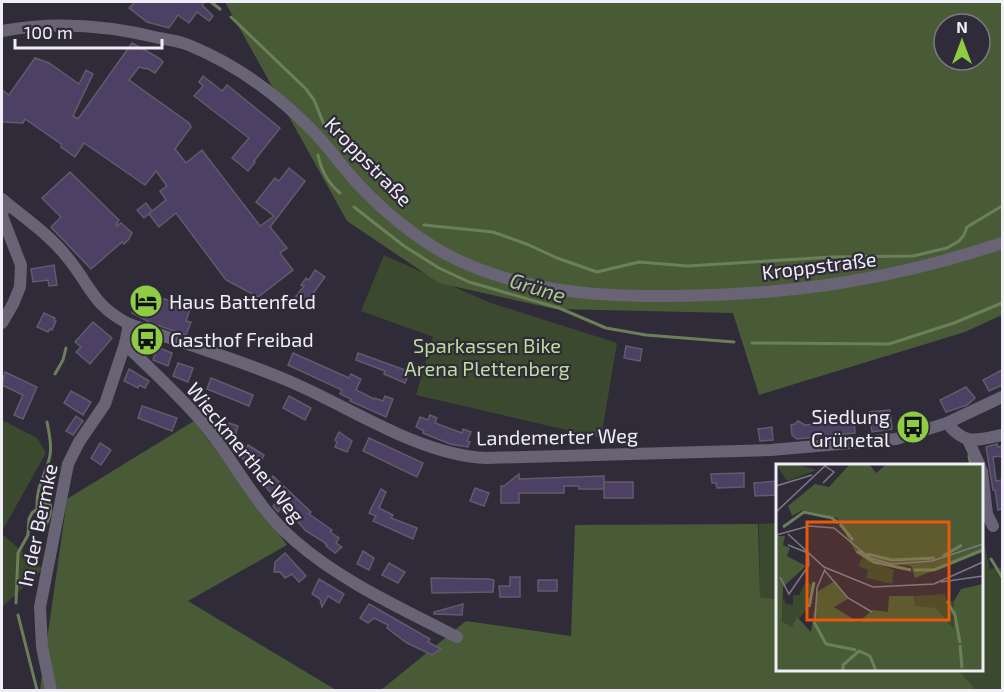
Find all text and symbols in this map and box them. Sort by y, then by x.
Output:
scale bar [15,12,162,50]
north arrow [932,12,992,72]
text: N [956,17,968,36]
text: 100 m [24,21,73,43]
street label: Kroppstraße [320,111,418,211]
street label: Kroppstraße [760,246,878,284]
water label: Grüne [507,267,569,307]
hotel icon: Haus Battenfeld [128,283,164,319]
place label: Haus Battenfeld [169,289,316,313]
bus stop icon: Gasthof Freibad [129,321,165,357]
place label: Gasthof Freibad [170,327,314,351]
park label: Sparkassen Bike Arena Plettenberg [404,333,570,380]
street label: Wieckmerther Weg [182,377,310,527]
place label: Siedlung Grünetal [811,404,890,451]
bus stop icon: Siedlung Grünetal [895,409,931,445]
street label: Landemerter Weg [476,423,638,449]
street label: In der Bermke [12,461,62,589]
inset map [776,464,983,671]

